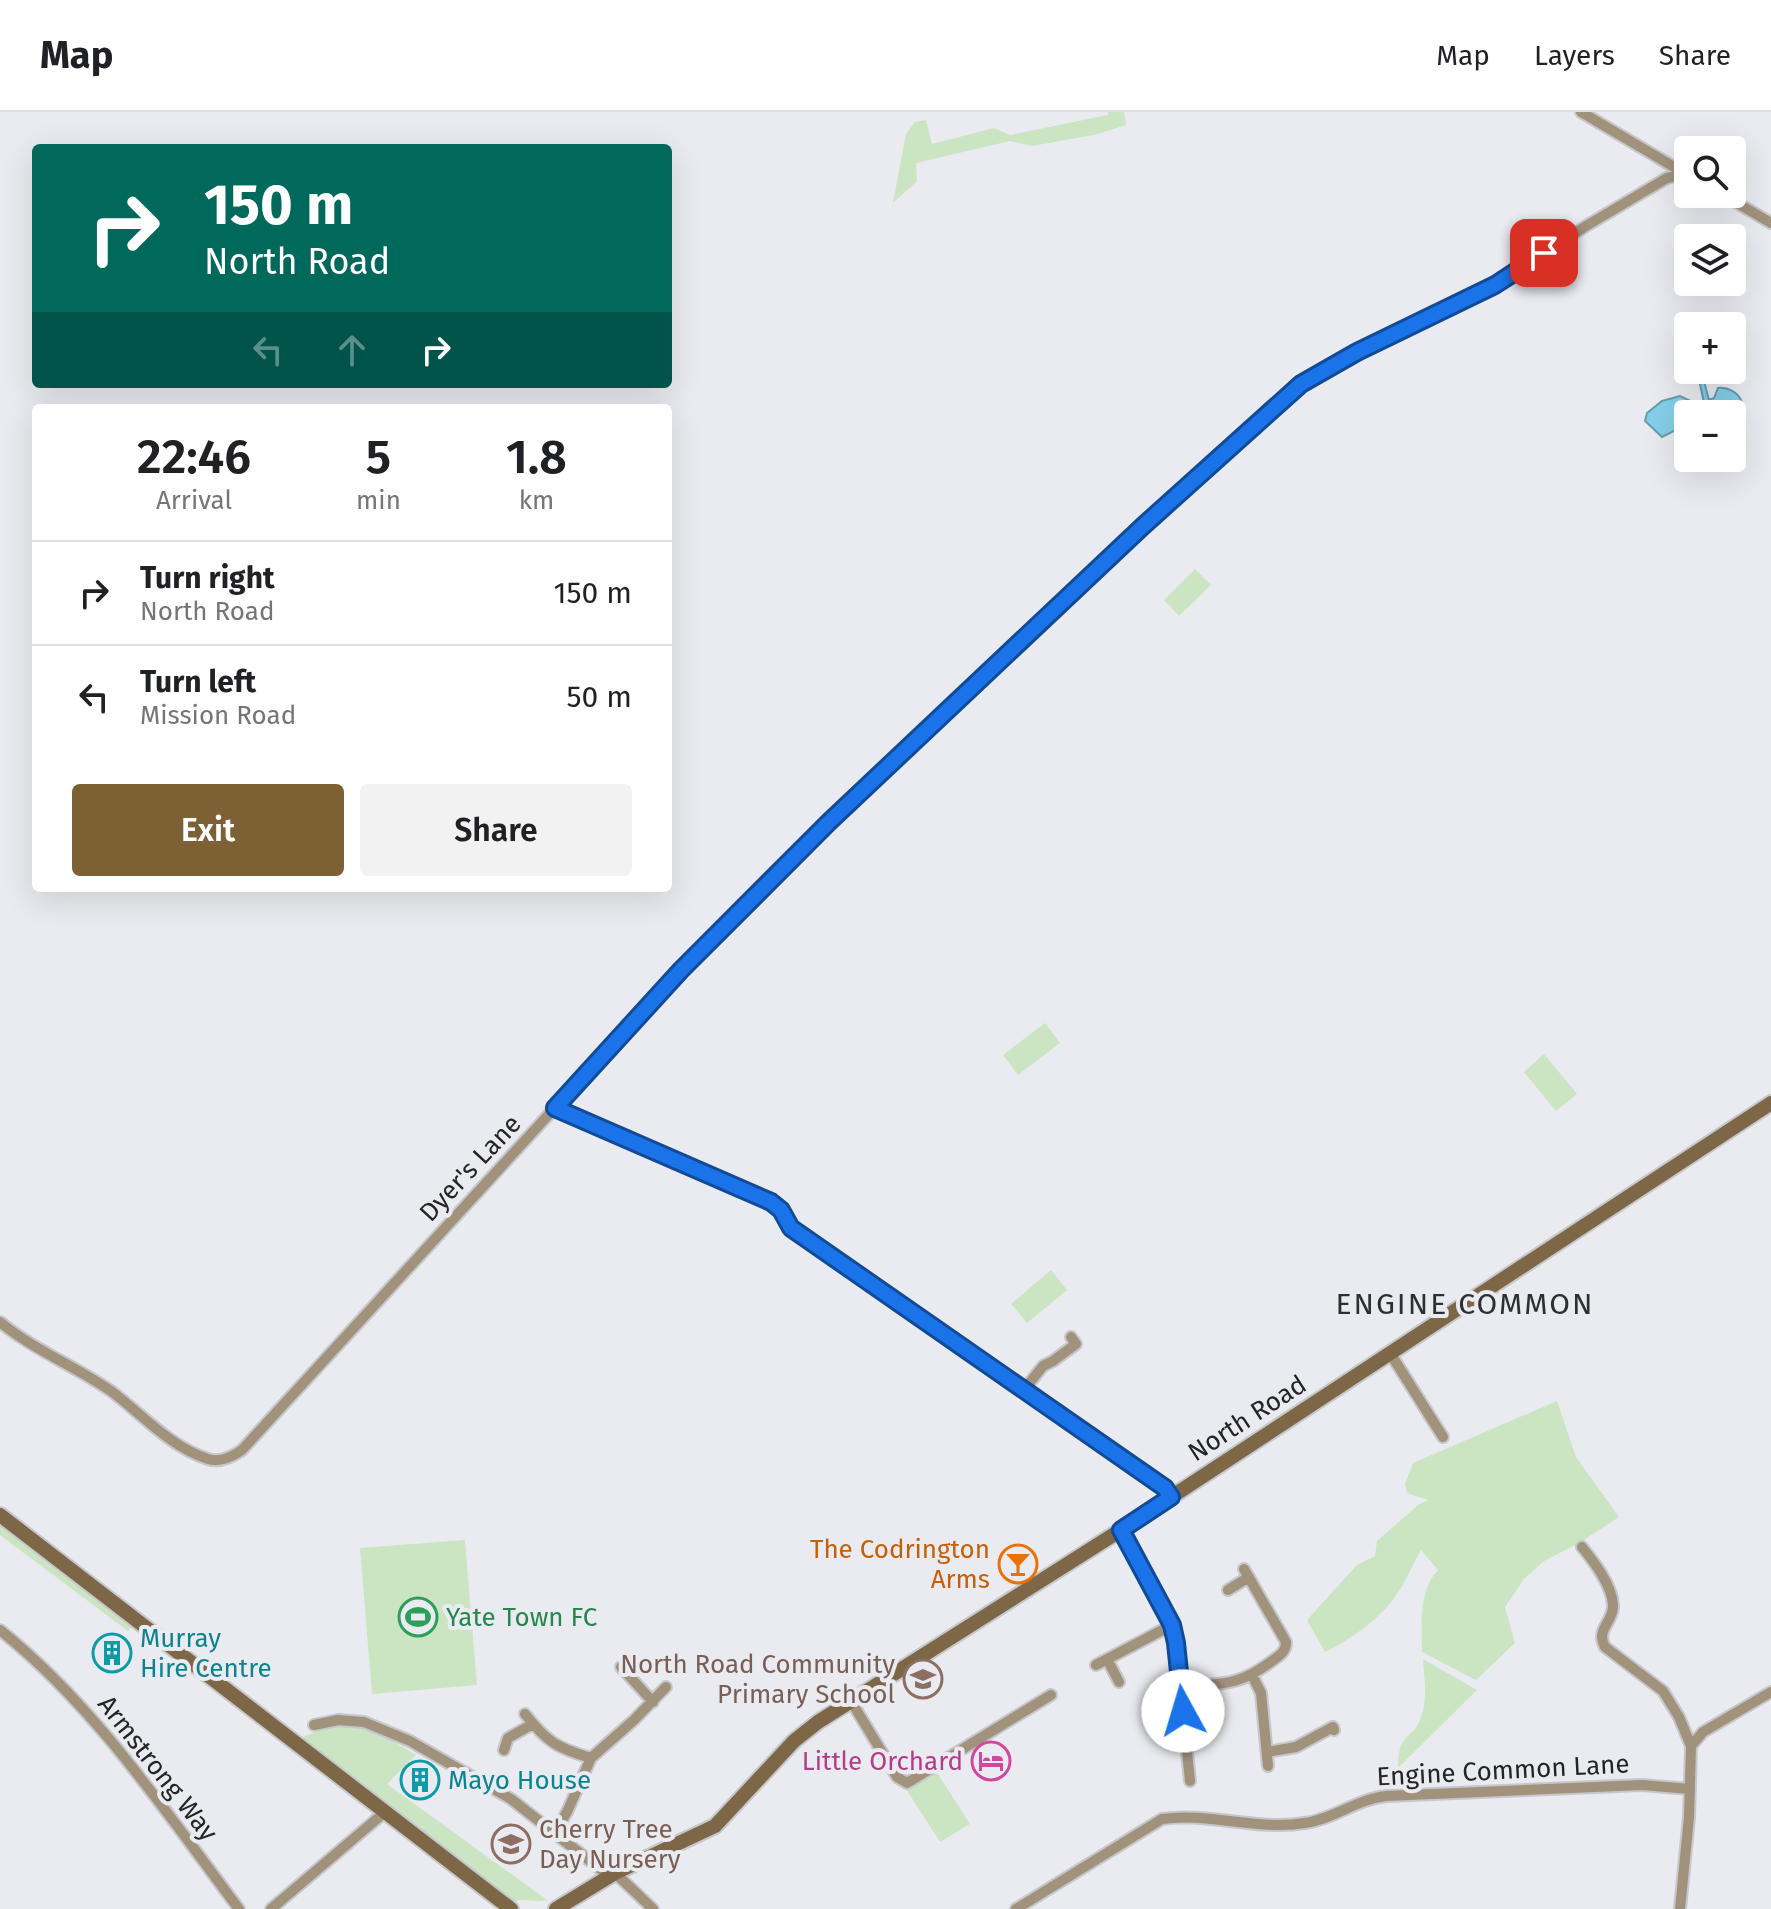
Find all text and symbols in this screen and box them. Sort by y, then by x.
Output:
text: Map [40,32,113,78]
text: Map [1436,39,1490,72]
text: Layers [1534,39,1615,72]
text: Share [1659,39,1731,72]
map controls [1674,136,1746,472]
button: search [1674,136,1746,208]
text: 150 m [204,172,353,239]
icon: right [72,176,176,280]
pin [1510,219,1578,287]
button: layers [1674,224,1746,296]
icon: arrive [1522,231,1566,275]
text: North Road [204,240,390,284]
button: + [1674,312,1746,384]
icon: left [246,328,290,372]
icon: ahead [330,328,374,372]
icon: right [414,328,458,372]
button: − [1674,400,1746,472]
text: 22:46 [137,428,251,486]
text: 5 [366,428,391,486]
text: 1.8 [506,428,567,486]
text: Arrival [156,485,232,516]
text: min [356,485,401,516]
text: km [519,485,554,516]
text: Turn right [140,560,275,596]
icon: right [72,571,116,615]
text: 150 m [554,575,632,611]
text: North Road [140,596,274,627]
text: Turn left [140,664,256,700]
icon: left [72,675,116,719]
text: 50 m [567,679,632,715]
text: Mission Road [140,700,296,731]
button: Exit [72,784,344,876]
button: Share [360,784,632,876]
street label: Dyer's Lane [413,1109,528,1228]
district label: ENGINE COMMON [1335,1286,1595,1322]
street label: North Road [1182,1369,1312,1468]
place label: The Codrington Arms [810,1534,990,1595]
bar icon: The Codrington Arms [997,1543,1039,1585]
sports icon: Yate Town FC [397,1596,439,1638]
place label: Yate Town FC [446,1602,598,1633]
place label: Murray Hire Centre [140,1623,272,1684]
building icon: Murray Hire Centre [91,1632,133,1674]
place label: North Road Community Primary School [620,1649,895,1710]
school or university icon: North Road Community Primary School [902,1658,944,1700]
position arrow [1141,1669,1225,1753]
street label: Armstrong Way [91,1689,224,1847]
hotel icon: Little Orchard [970,1740,1012,1782]
place label: Little Orchard [802,1746,963,1777]
street label: Engine Common Lane [1376,1748,1630,1793]
building icon: Mayo House [399,1759,441,1801]
place label: Mayo House [448,1765,591,1796]
place label: Cherry Tree Day Nursery [539,1814,681,1875]
school or university icon: Cherry Tree Day Nursery [490,1823,532,1865]

